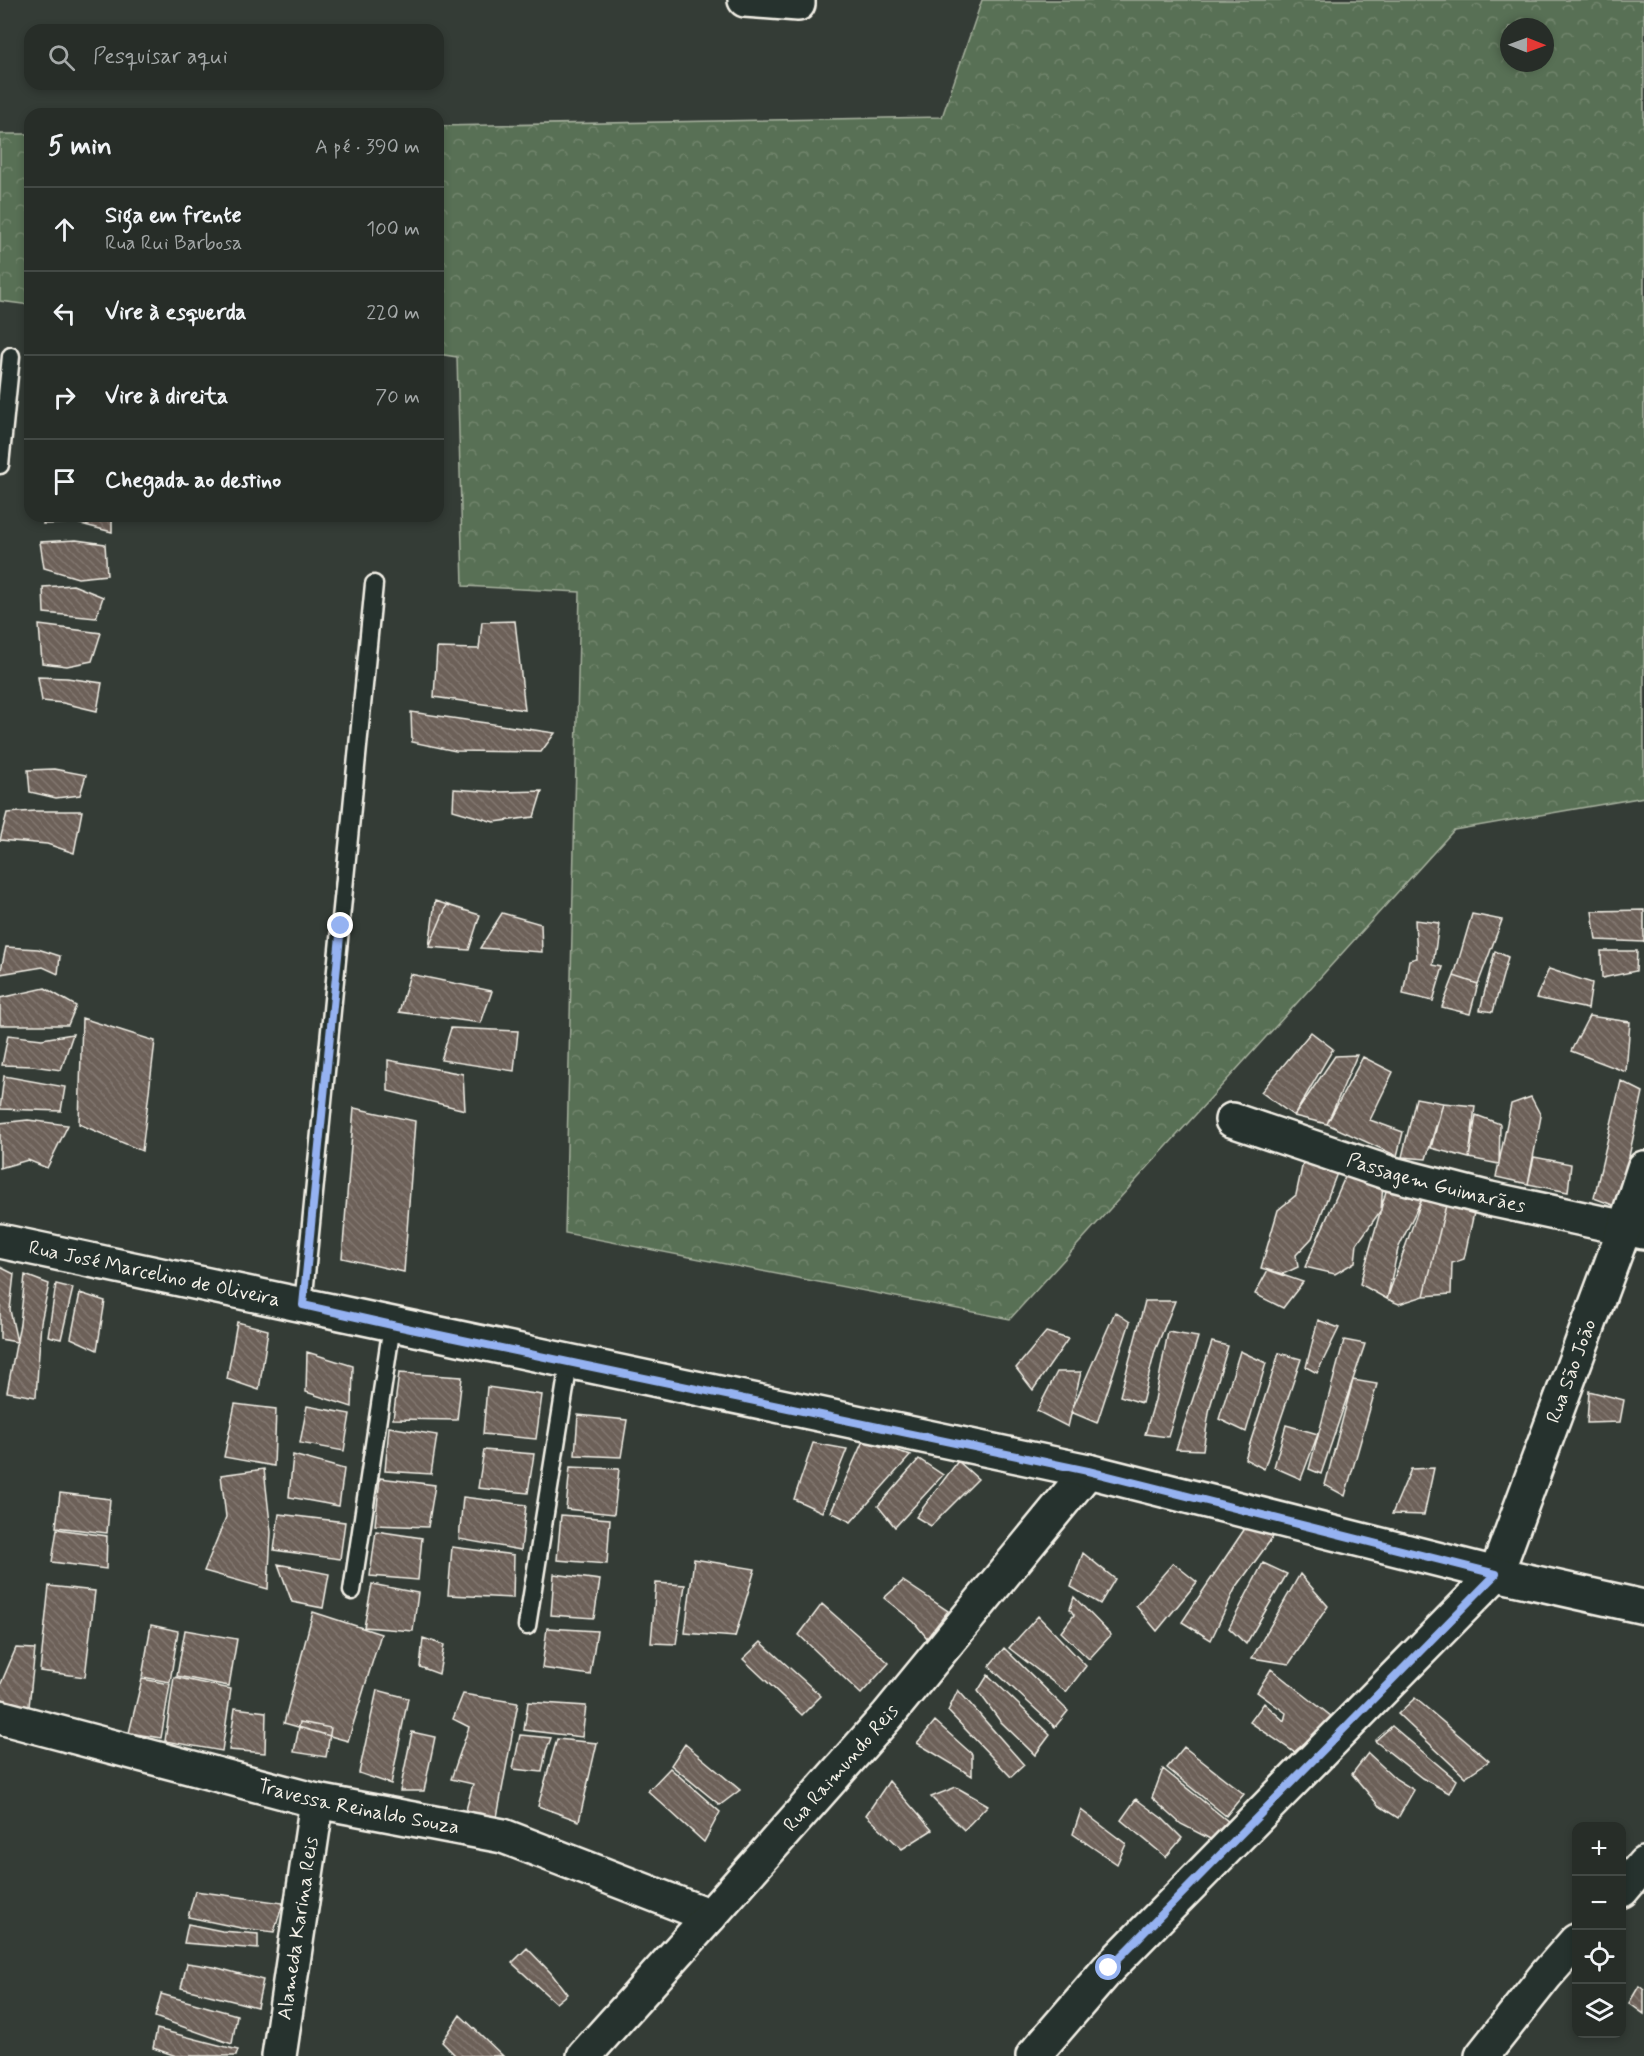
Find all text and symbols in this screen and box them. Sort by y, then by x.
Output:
north arrow [1500,18,1554,72]
search box [24,24,444,90]
icon: search [45,41,78,74]
text: Pesquisar aqui [93,43,228,71]
text: 5 min [48,130,112,164]
text: A pé · 390 m [315,134,420,161]
text: Siga em frente [105,202,242,230]
icon: ahead [48,213,81,246]
text: 100 m [366,216,420,243]
text: Rua Rui Barbosa [105,230,242,257]
icon: left [48,297,81,330]
text: Vire à esquerda [105,299,246,327]
text: 220 m [366,300,420,327]
icon: right [48,381,81,414]
text: Vire à direita [105,383,228,411]
text: 70 m [375,384,420,411]
icon: arrive [48,465,81,498]
text: Chegada ao destino [105,467,281,495]
route end [327,912,353,938]
street label: Passagem Guimarães [1343,1146,1528,1220]
street label: Rua José Marcelino de Oliveira [26,1234,283,1313]
street label: Rua São João [1540,1315,1603,1427]
street label: Rua Raimundo Reis [777,1698,905,1838]
street label: Travessa Reinaldo Souza [255,1772,462,1841]
map controls [1572,1822,1626,2038]
button: + [1572,1822,1626,1876]
street label: Alameda Karina Reis [271,1835,325,2022]
button: − [1572,1876,1626,1930]
button: locate [1572,1930,1626,1984]
route start [1095,1954,1121,1980]
button: layers [1572,1984,1626,2038]

